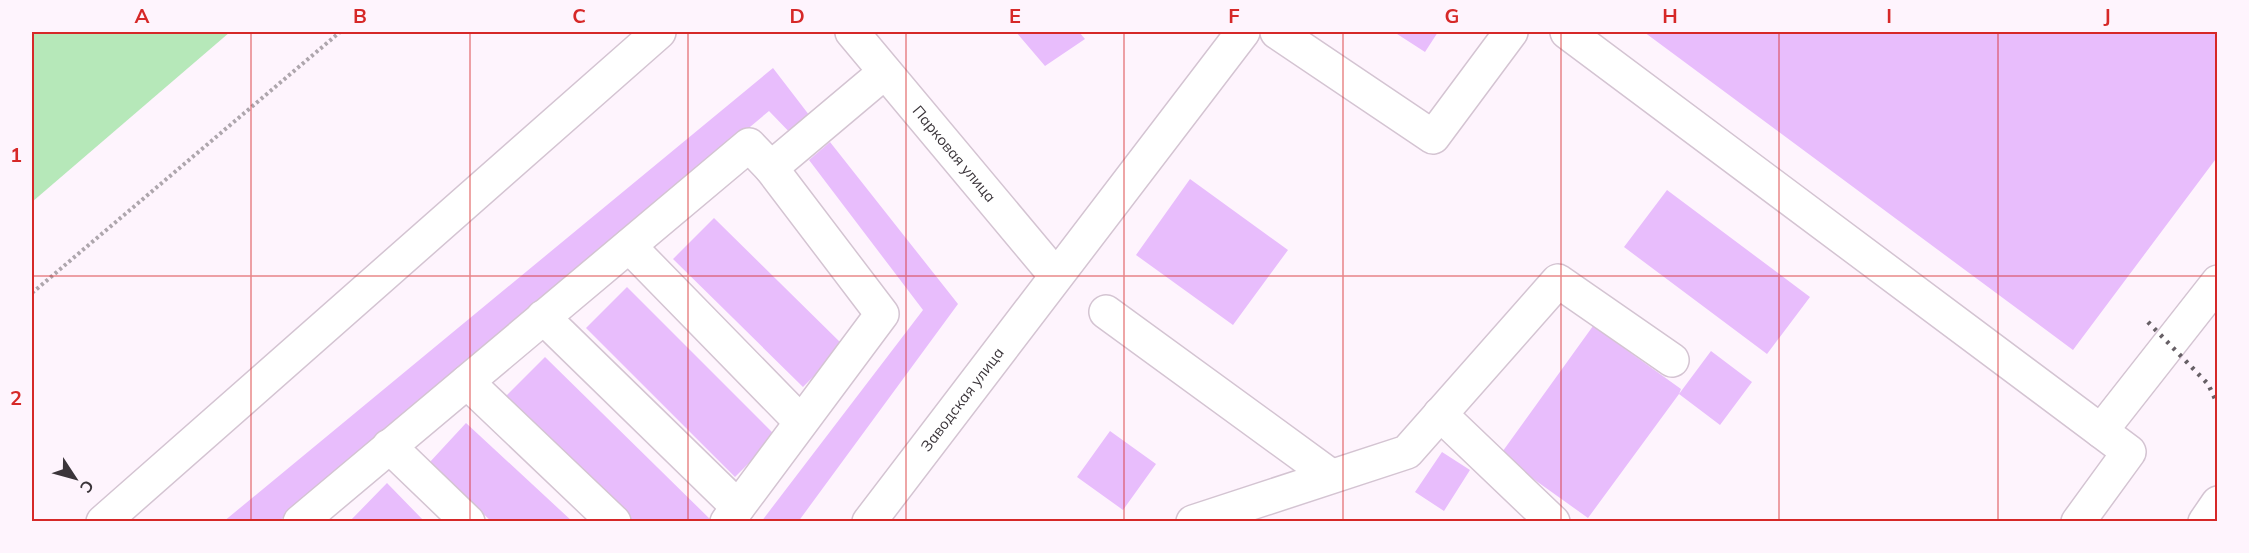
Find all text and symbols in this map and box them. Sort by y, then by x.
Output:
text: A [135,3,150,28]
text: B [353,3,367,28]
text: C [572,3,586,28]
text: D [789,3,805,28]
text: E [1009,3,1021,28]
text: F [1228,3,1240,28]
text: G [1445,3,1459,28]
text: H [1662,3,1678,28]
text: I [1886,3,1892,28]
text: J [2103,3,2111,28]
street label: Парковая улица [909,102,1000,206]
text: 1 [10,142,22,167]
street label: Заводская улица [916,343,1008,455]
text: 2 [10,385,22,410]
north arrow [45,448,105,508]
text: С [76,477,98,497]

